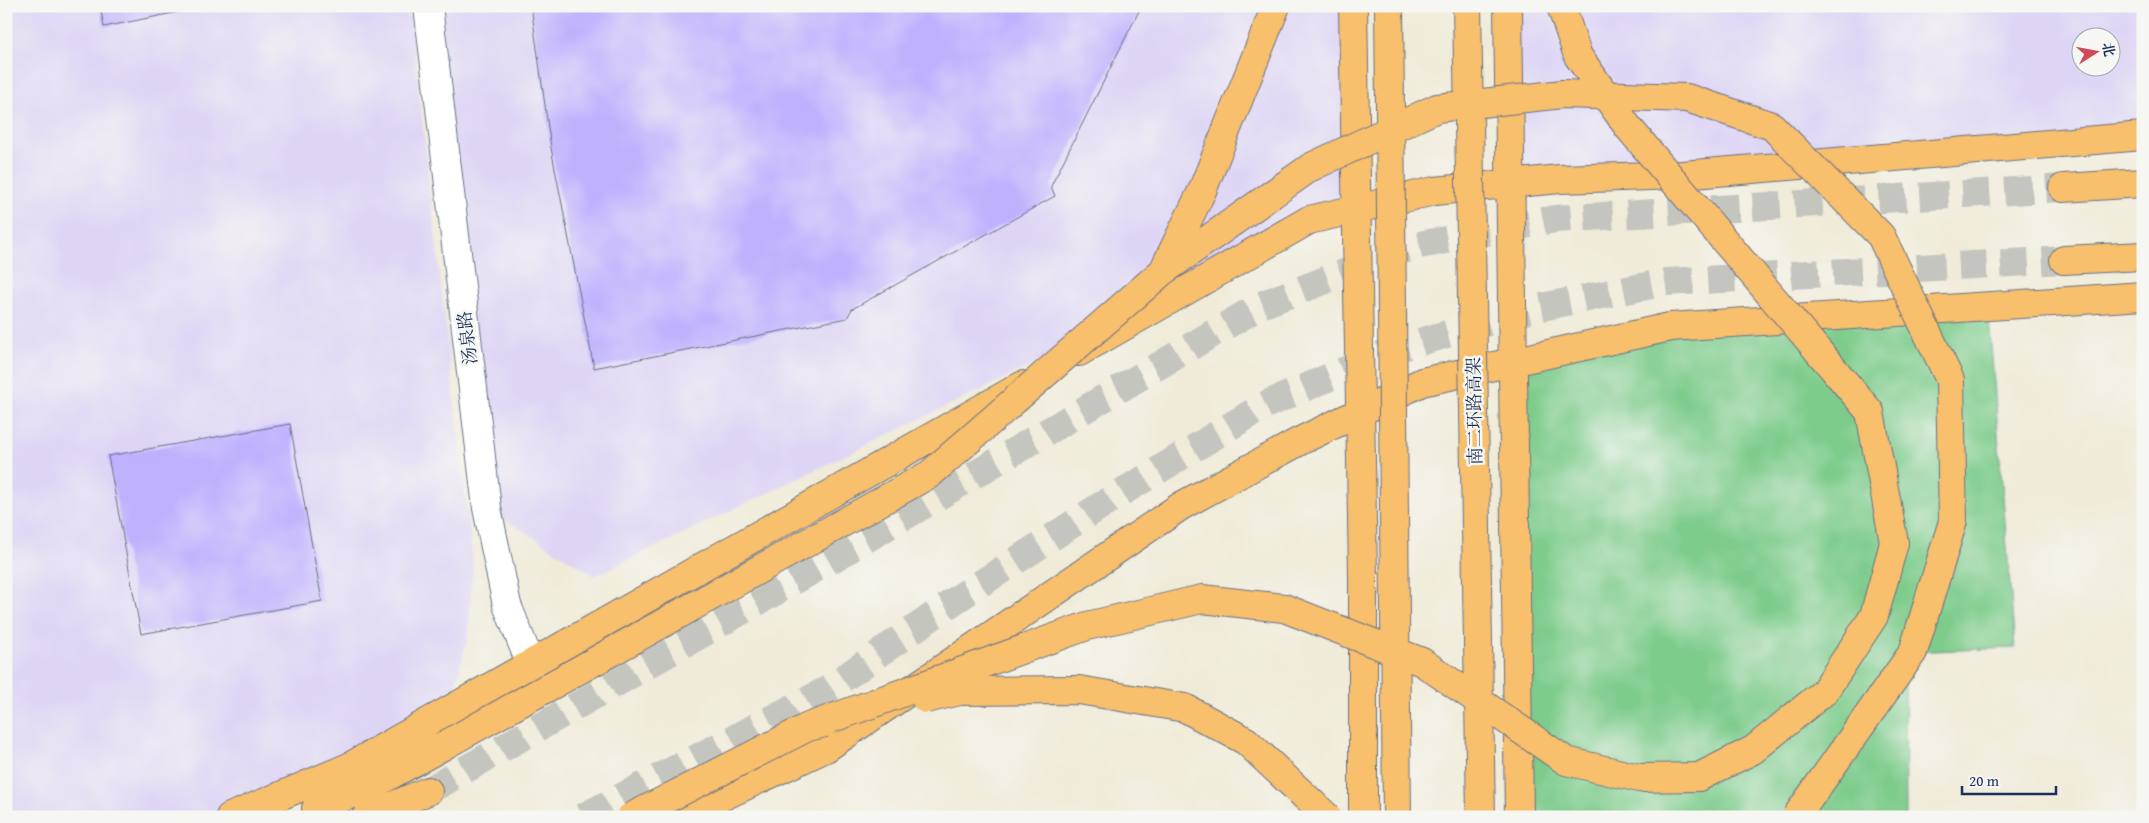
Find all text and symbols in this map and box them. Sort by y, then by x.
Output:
north arrow [2072,28,2122,78]
text: 北 [2098,41,2120,58]
street label: 汤泉路 [450,310,484,366]
street label: 南二环路高架 [1460,357,1488,465]
scale bar [1962,763,2055,795]
text: 20 m [1969,770,2000,791]

